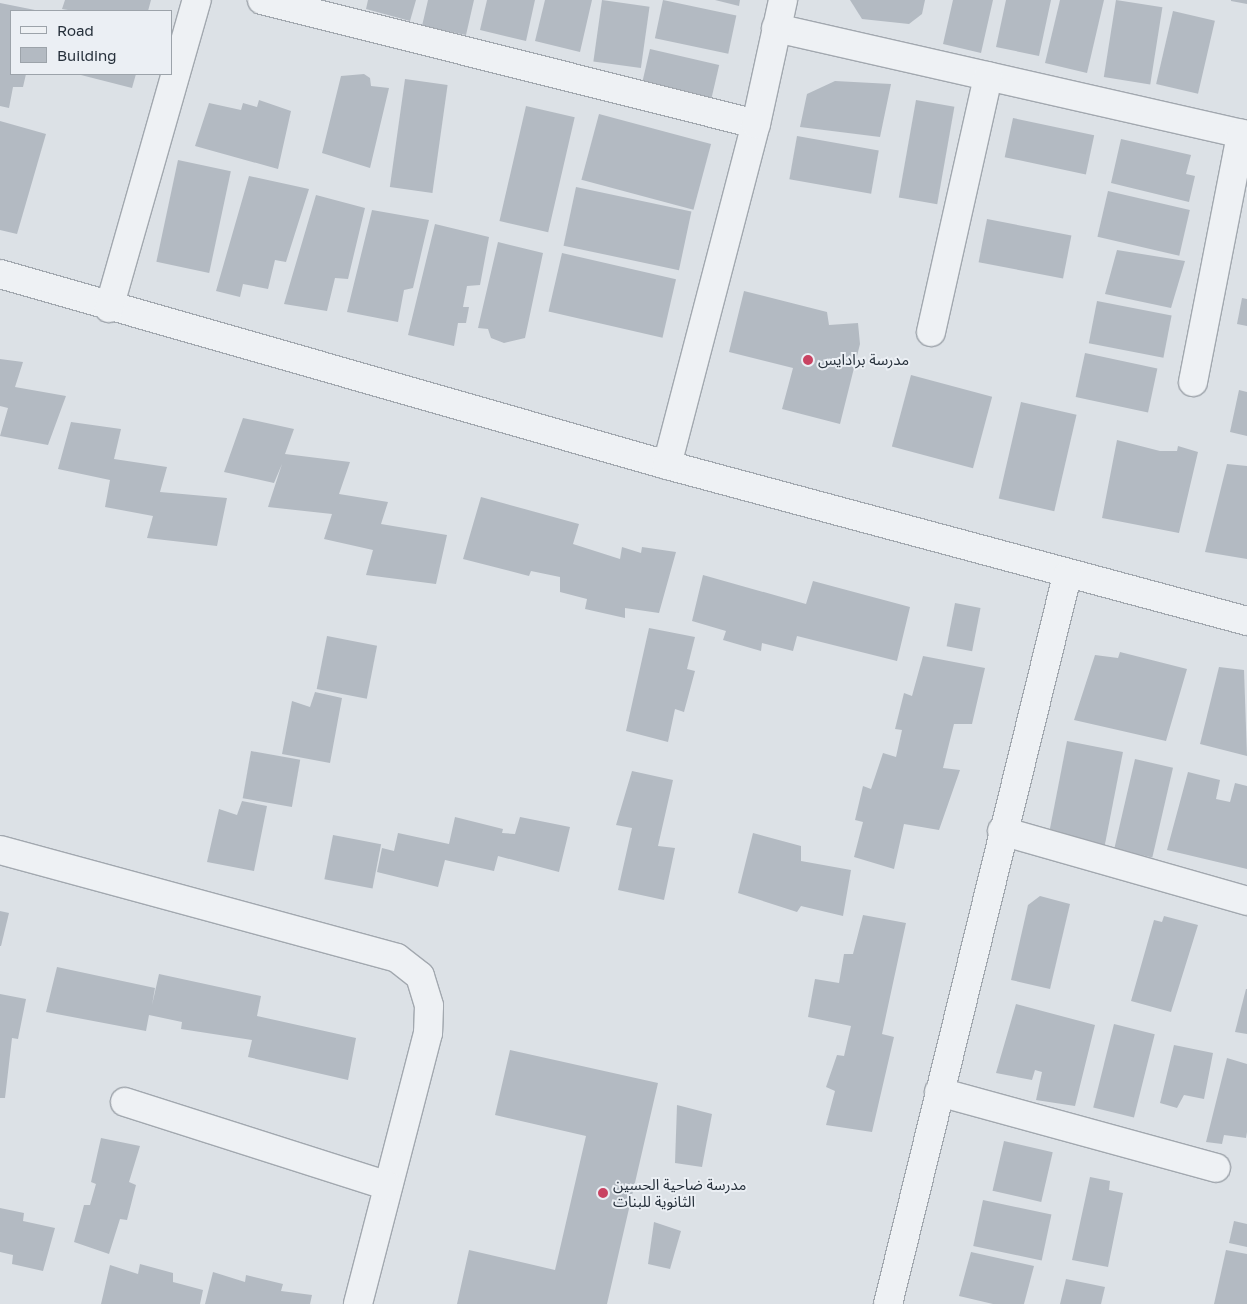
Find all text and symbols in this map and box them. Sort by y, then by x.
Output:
legend [10,10,172,75]
text: Road [57,21,94,39]
text: Building [57,46,117,64]
place label: مدرسة برادايس [818,351,909,369]
marker: مدرسة برادايس [802,354,814,366]
place label: مدرسة ضاحية الحسين الثانوية للبنات [613,1175,746,1210]
marker: مدرسة ضاحية الحسين الثانوية للبنات [597,1187,609,1199]

